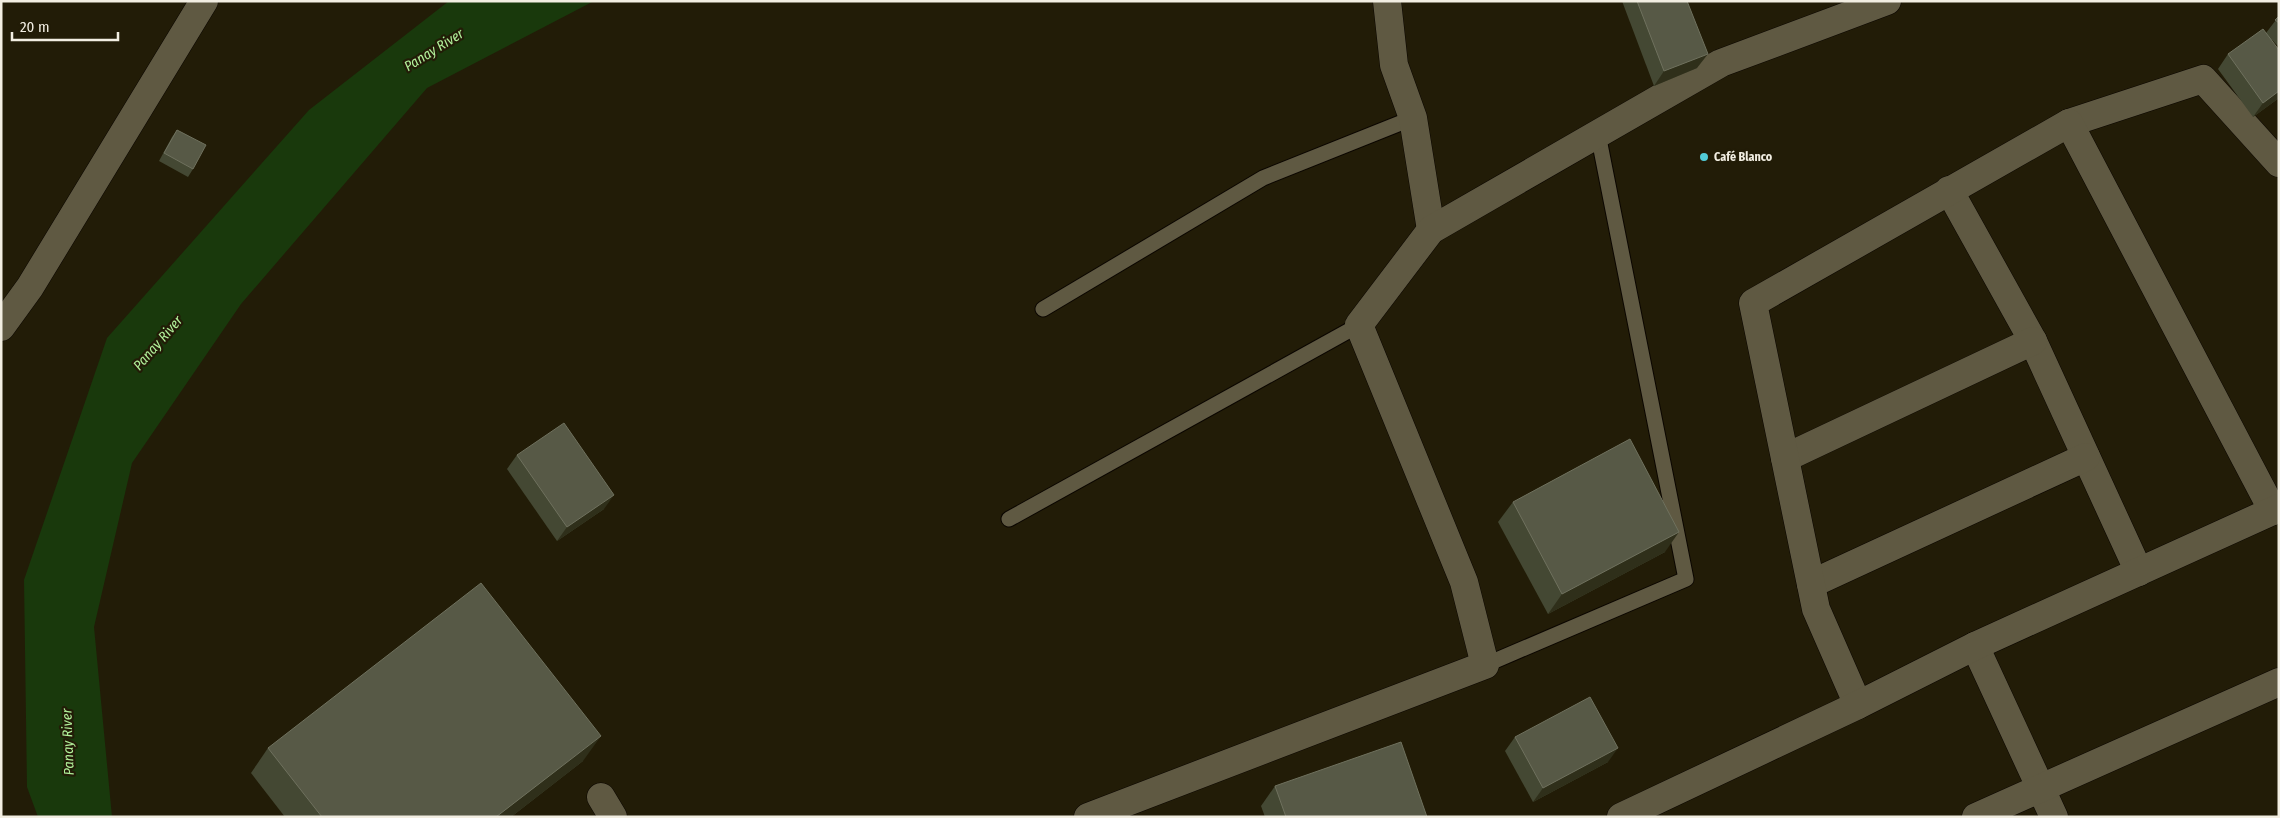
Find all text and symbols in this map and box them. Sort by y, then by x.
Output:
scale bar [12,10,119,42]
text: 20 m [20,18,50,36]
water label: Panay River [401,25,468,75]
place label: Café Blanco [1714,150,1773,164]
marker: Café Blanco [1698,151,1710,163]
water label: Panay River [130,311,187,374]
water label: Panay River [58,707,78,776]

